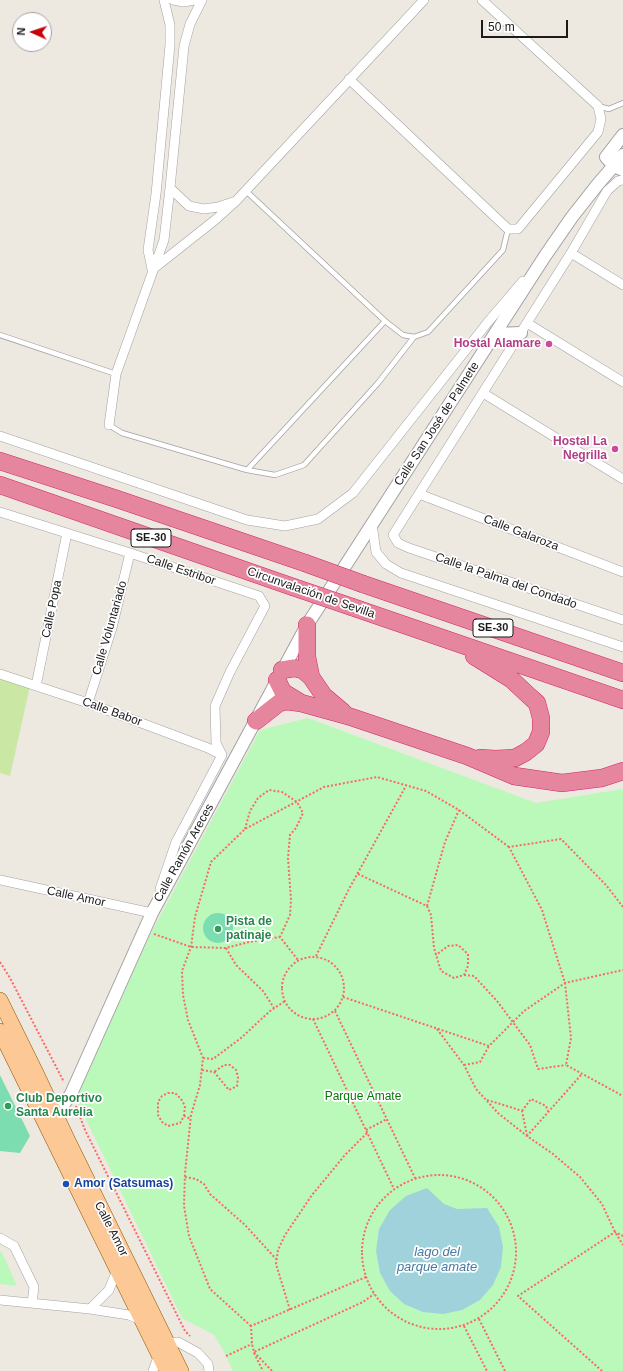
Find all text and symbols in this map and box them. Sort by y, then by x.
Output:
north arrow [12,12,52,52]
scale bar [483,12,570,38]
text: 50 m [488,20,515,34]
text: N [15,27,27,36]
place label: Hostal Alamare [454,337,541,351]
marker: Hostal Alamare [544,339,554,349]
street label: Calle San José de Palmete [392,359,482,489]
place label: Hostal La Negrilla [553,435,607,463]
marker: Hostal La Negrilla [610,444,620,454]
street label: Calle Galaroza [481,512,561,554]
road number: SE-30 [131,529,171,547]
street label: Calle la Palma del Condado [433,550,579,612]
street label: Calle Estribor [145,551,217,589]
street label: Circunvalación de Sevilla [245,564,377,622]
street label: Calle Popa [39,579,65,639]
street label: Calle Voluntariado [90,579,130,677]
road number: SE-30 [473,619,513,637]
street label: Calle Babor [80,695,144,729]
street label: Calle Ramón Areces [151,801,217,905]
street label: Calle Amor [45,884,107,910]
place label: Pista de patinaje [226,915,272,943]
marker: Pista de patinaje [213,924,223,934]
park label: Parque Amate [325,1090,401,1104]
place label: Club Deportivo Santa Aurelia [16,1092,102,1120]
marker: Club Deportivo Santa Aurelia [3,1101,13,1111]
place label: Amor (Satsumas) [74,1177,173,1191]
marker: Amor (Satsumas) [61,1179,71,1189]
street label: Calle Amor [91,1199,131,1259]
water label: lago del parque amate [397,1244,477,1275]

